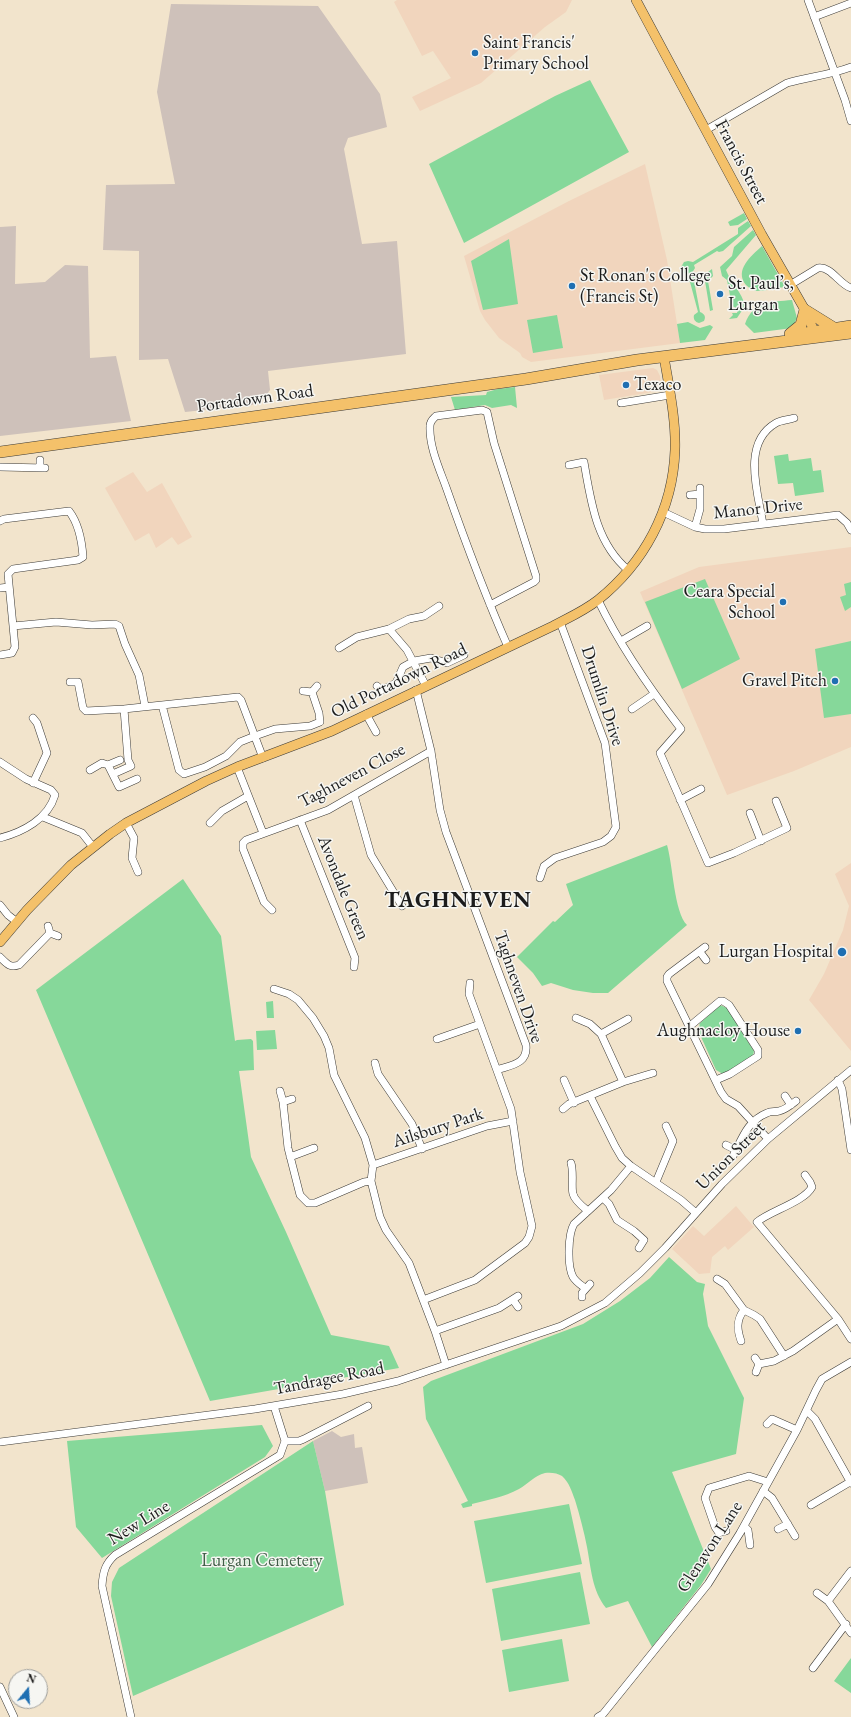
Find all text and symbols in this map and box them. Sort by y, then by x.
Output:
place label: Saint Francis' Primary School [483,32,589,74]
marker: Saint Francis' Primary School [470,48,480,58]
street label: Francis Street [710,116,772,208]
place label: St Ronan's College (Francis St) [580,265,710,308]
place label: St. Paul’s, Lurgan [728,273,794,316]
marker: St Ronan's College (Francis St) [567,281,577,291]
marker: St. Paul’s, Lurgan [715,289,725,299]
place label: Texaco [634,374,681,396]
street label: Portadown Road [195,380,315,418]
marker: Texaco [621,380,631,390]
street label: Manor Drive [712,494,804,524]
place label: Ceara Special School [683,581,775,624]
marker: Ceara Special School [778,597,788,607]
street label: Old Portadown Road [328,639,470,723]
street label: Drumlin Drive [576,644,628,748]
place label: Gravel Pitch [742,670,827,692]
marker: Gravel Pitch [830,676,840,686]
street label: Taghneven Close [295,739,409,813]
street label: Avondale Green [312,833,374,943]
district label: TAGHNEVEN [384,888,532,914]
street label: Taghneven Drive [489,928,547,1046]
place label: Lurgan Hospital [719,941,833,963]
marker: Lurgan Hospital [836,946,848,958]
place label: Aughnacloy House [657,1020,790,1042]
marker: Aughnacloy House [793,1026,803,1036]
street label: Ailsbury Park [390,1103,486,1153]
street label: Union Street [692,1117,770,1195]
street label: Tandragee Road [272,1358,386,1400]
street label: New Line [104,1496,174,1550]
street label: Glenavon Lane [672,1497,748,1597]
park label: Lurgan Cemetery [201,1550,323,1572]
north arrow [8,1669,48,1709]
text: N [25,1671,38,1687]

